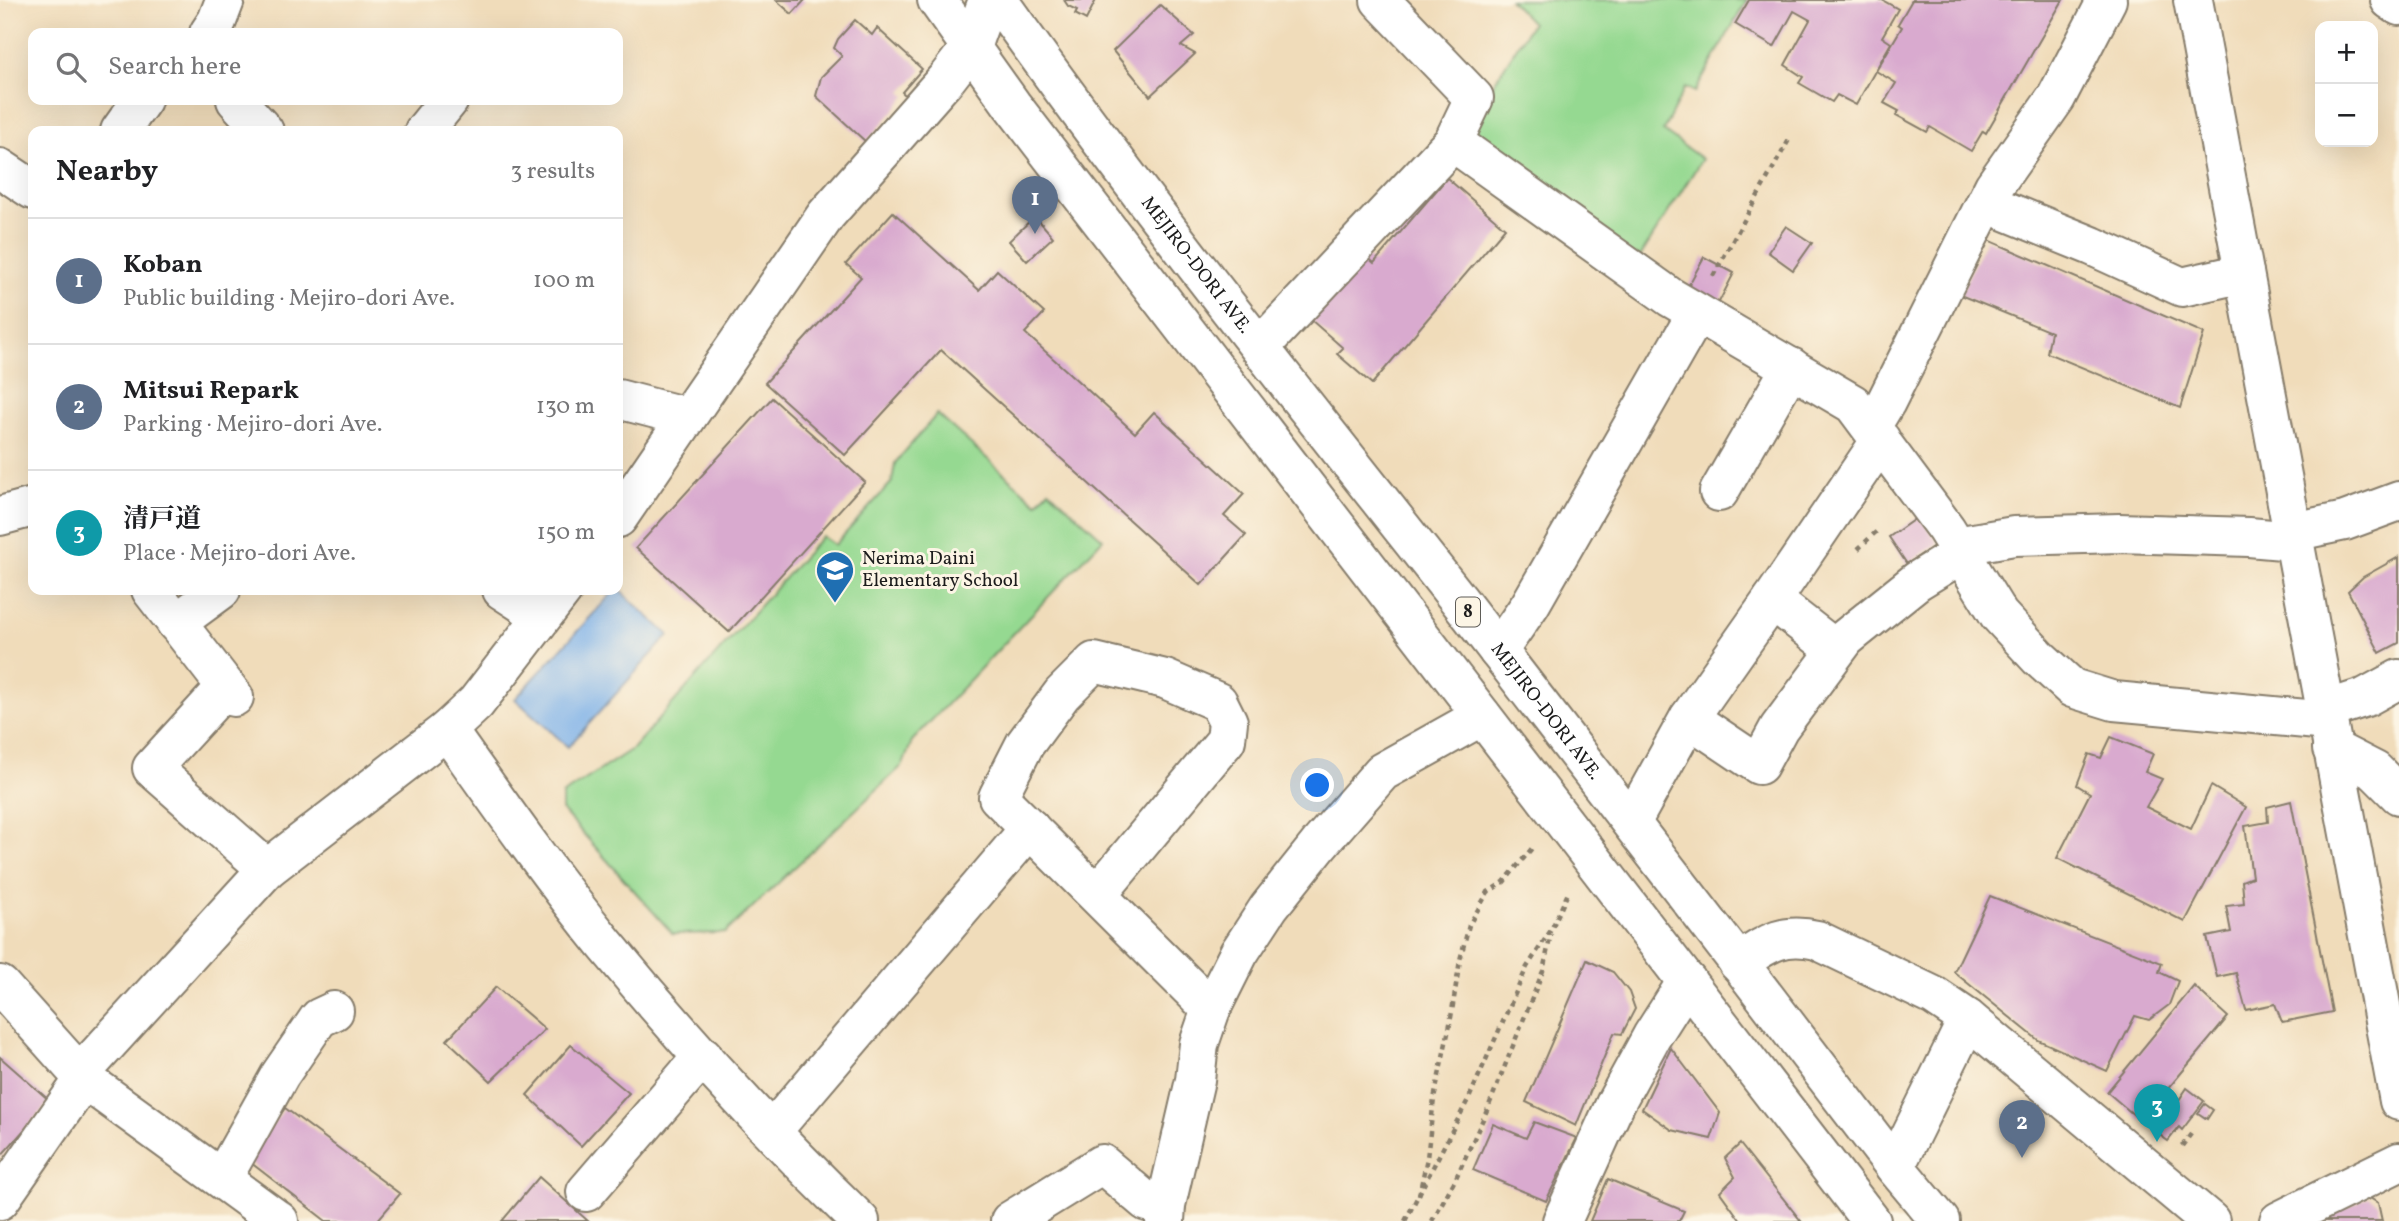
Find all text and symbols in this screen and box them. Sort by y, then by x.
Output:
map controls [2315,21,2378,147]
button: + [2315,21,2378,84]
search box [28,28,623,105]
icon: search [52,48,90,86]
text: Search here [108,49,241,85]
button: − [2315,84,2378,147]
text: Nearby [56,151,158,193]
text: 3 results [510,156,595,188]
pin: 1 [1012,176,1058,234]
street label: MEJIRO-DORI AVE. [1134,191,1257,340]
text: Koban [123,247,203,283]
text: 1 [74,265,84,297]
text: 100 m [533,265,595,297]
text: Public building · Mejiro-dori Ave. [123,283,455,315]
text: Mitsui Repark [123,373,299,409]
text: 2 [73,391,85,423]
text: 130 m [536,391,595,423]
text: Parking · Mejiro-dori Ave. [123,409,382,441]
text: 清戸道 [123,502,201,538]
text: 3 [73,517,85,549]
text: 150 m [537,517,595,549]
text: Place · Mejiro-dori Ave. [123,538,356,570]
place label: Nerima Daini Elementary School [862,546,1019,594]
school or university icon: Nerima Daini Elementary School [814,549,856,604]
road number: 8 [1456,598,1480,626]
street label: MEJIRO-DORI AVE. [1484,638,1607,786]
your location [1300,768,1334,802]
pin: 3 [2134,1084,2180,1142]
pin: 2 [1999,1100,2045,1158]

